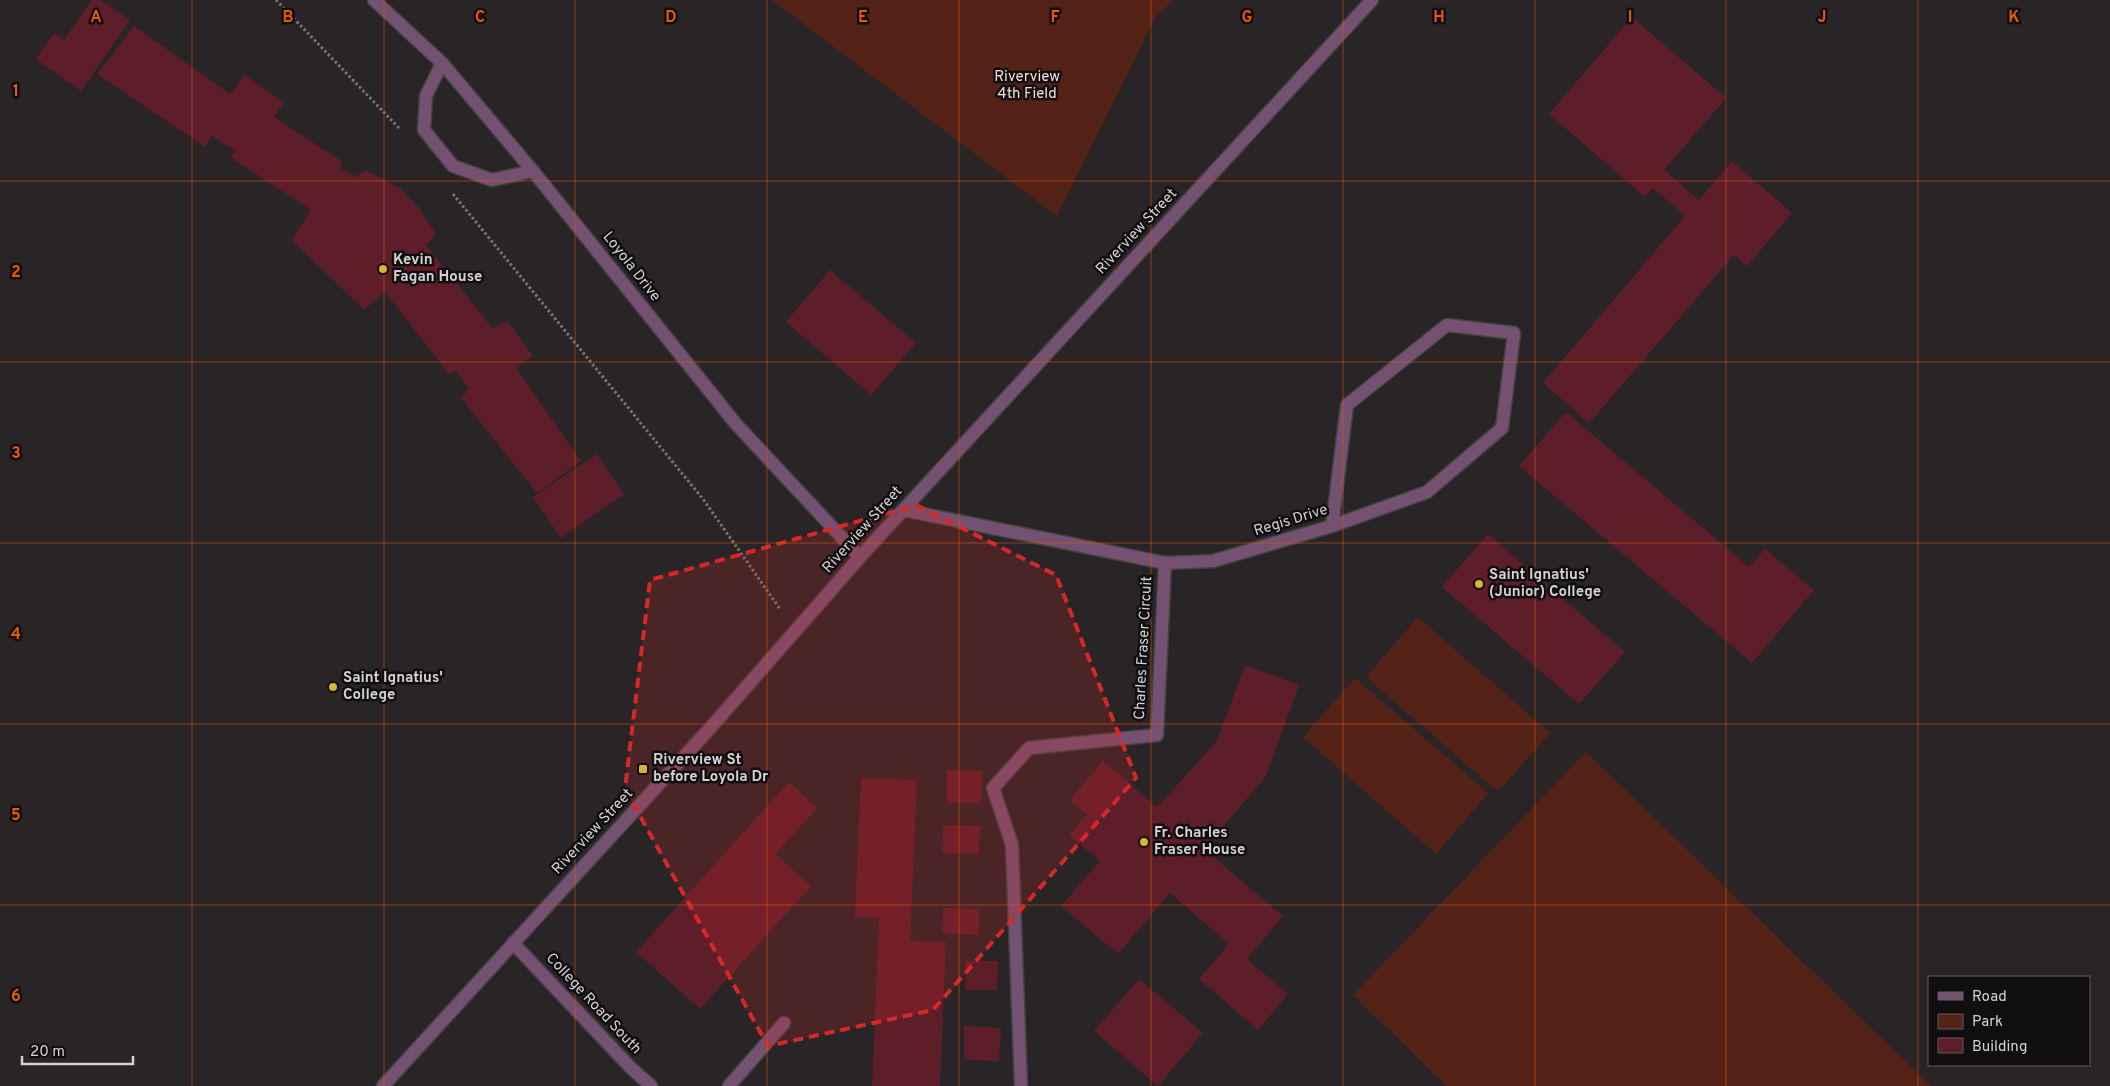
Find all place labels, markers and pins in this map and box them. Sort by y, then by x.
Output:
place label: Kevin Fagan House [393,251,482,287]
marker: Kevin Fagan House [377,263,389,275]
place label: Saint Ignatius' (Junior) College [1489,566,1601,602]
marker: Saint Ignatius' (Junior) College [1473,578,1485,590]
place label: Saint Ignatius' College [343,669,443,705]
marker: Saint Ignatius' College [327,681,339,693]
place label: Riverview St before Loyola Dr [653,751,769,787]
marker: Riverview St before Loyola Dr [637,763,649,775]
place label: Fr. Charles Fraser House [1154,824,1245,860]
marker: Fr. Charles Fraser House [1138,836,1150,848]

